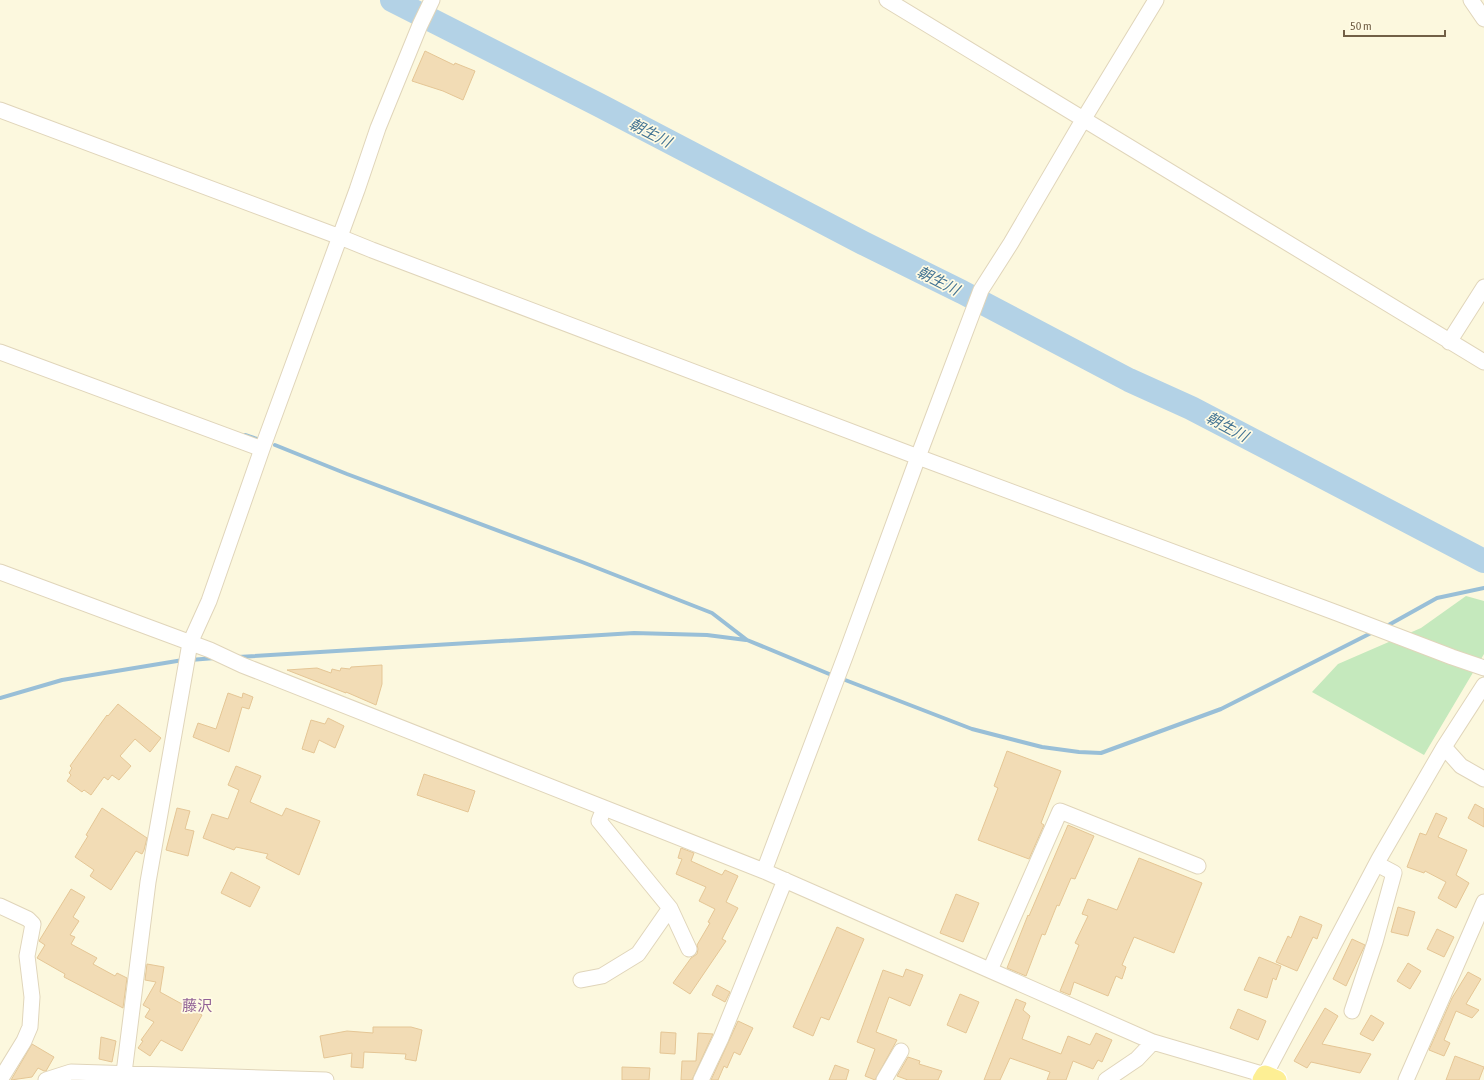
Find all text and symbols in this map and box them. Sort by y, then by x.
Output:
scale bar [1344,12,1445,38]
text: 50 m [1350,19,1372,33]
water label: 朝生川 [626,115,676,151]
water label: 朝生川 [914,263,964,299]
water label: 朝生川 [1203,408,1253,446]
district label: 藤沢 [182,997,212,1014]

